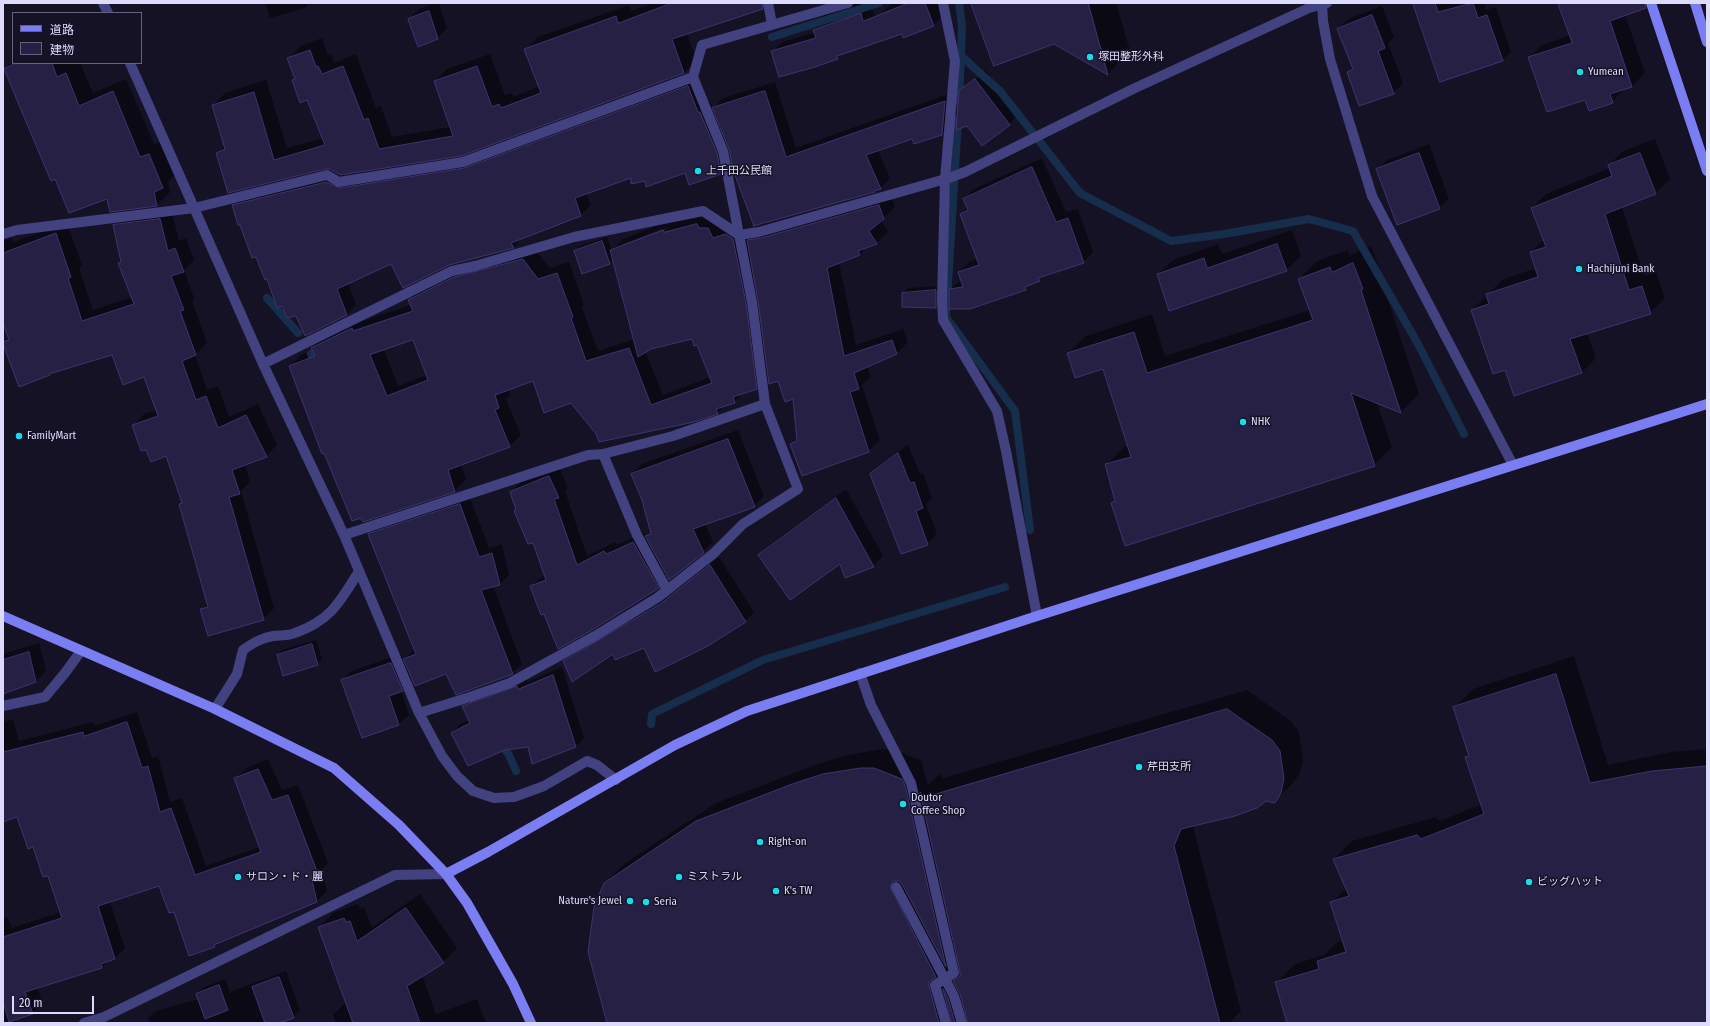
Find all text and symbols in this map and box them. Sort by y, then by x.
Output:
legend [12,12,142,64]
text: 道路 [50,23,74,37]
text: 建物 [50,43,74,57]
place label: 塚田整形外科 [1098,50,1164,64]
marker: 塚田整形外科 [1085,52,1095,62]
place label: Yumean [1588,65,1624,79]
marker: Yumean [1575,67,1585,77]
place label: 上千田公民館 [706,164,772,178]
marker: 上千田公民館 [693,166,703,176]
place label: Hachijuni Bank [1587,262,1654,276]
marker: Hachijuni Bank [1574,264,1584,274]
place label: NHK [1251,415,1270,429]
marker: NHK [1238,417,1248,427]
place label: FamilyMart [27,429,76,443]
marker: FamilyMart [14,431,24,441]
place label: 芹田支所 [1147,760,1191,774]
marker: 芹田支所 [1134,762,1144,772]
place label: Doutor Coffee Shop [911,791,965,817]
marker: Doutor Coffee Shop [898,799,908,809]
place label: Right-on [768,835,807,849]
marker: Right-on [755,837,765,847]
place label: サロン・ド・麗 [246,870,323,884]
place label: ミストラル [687,870,742,884]
marker: サロン・ド・麗 [233,872,243,882]
marker: ミストラル [674,872,684,882]
place label: ビッグハット [1537,875,1603,889]
marker: ビッグハット [1524,877,1534,887]
place label: K's TW [784,884,813,898]
marker: K's TW [771,886,781,896]
place label: Nature's Jewel [558,894,622,908]
place label: Seria [654,895,677,909]
marker: Nature's Jewel [625,896,635,906]
marker: Seria [641,897,651,907]
scale bar [14,988,96,1014]
text: 20 m [19,996,43,1010]

